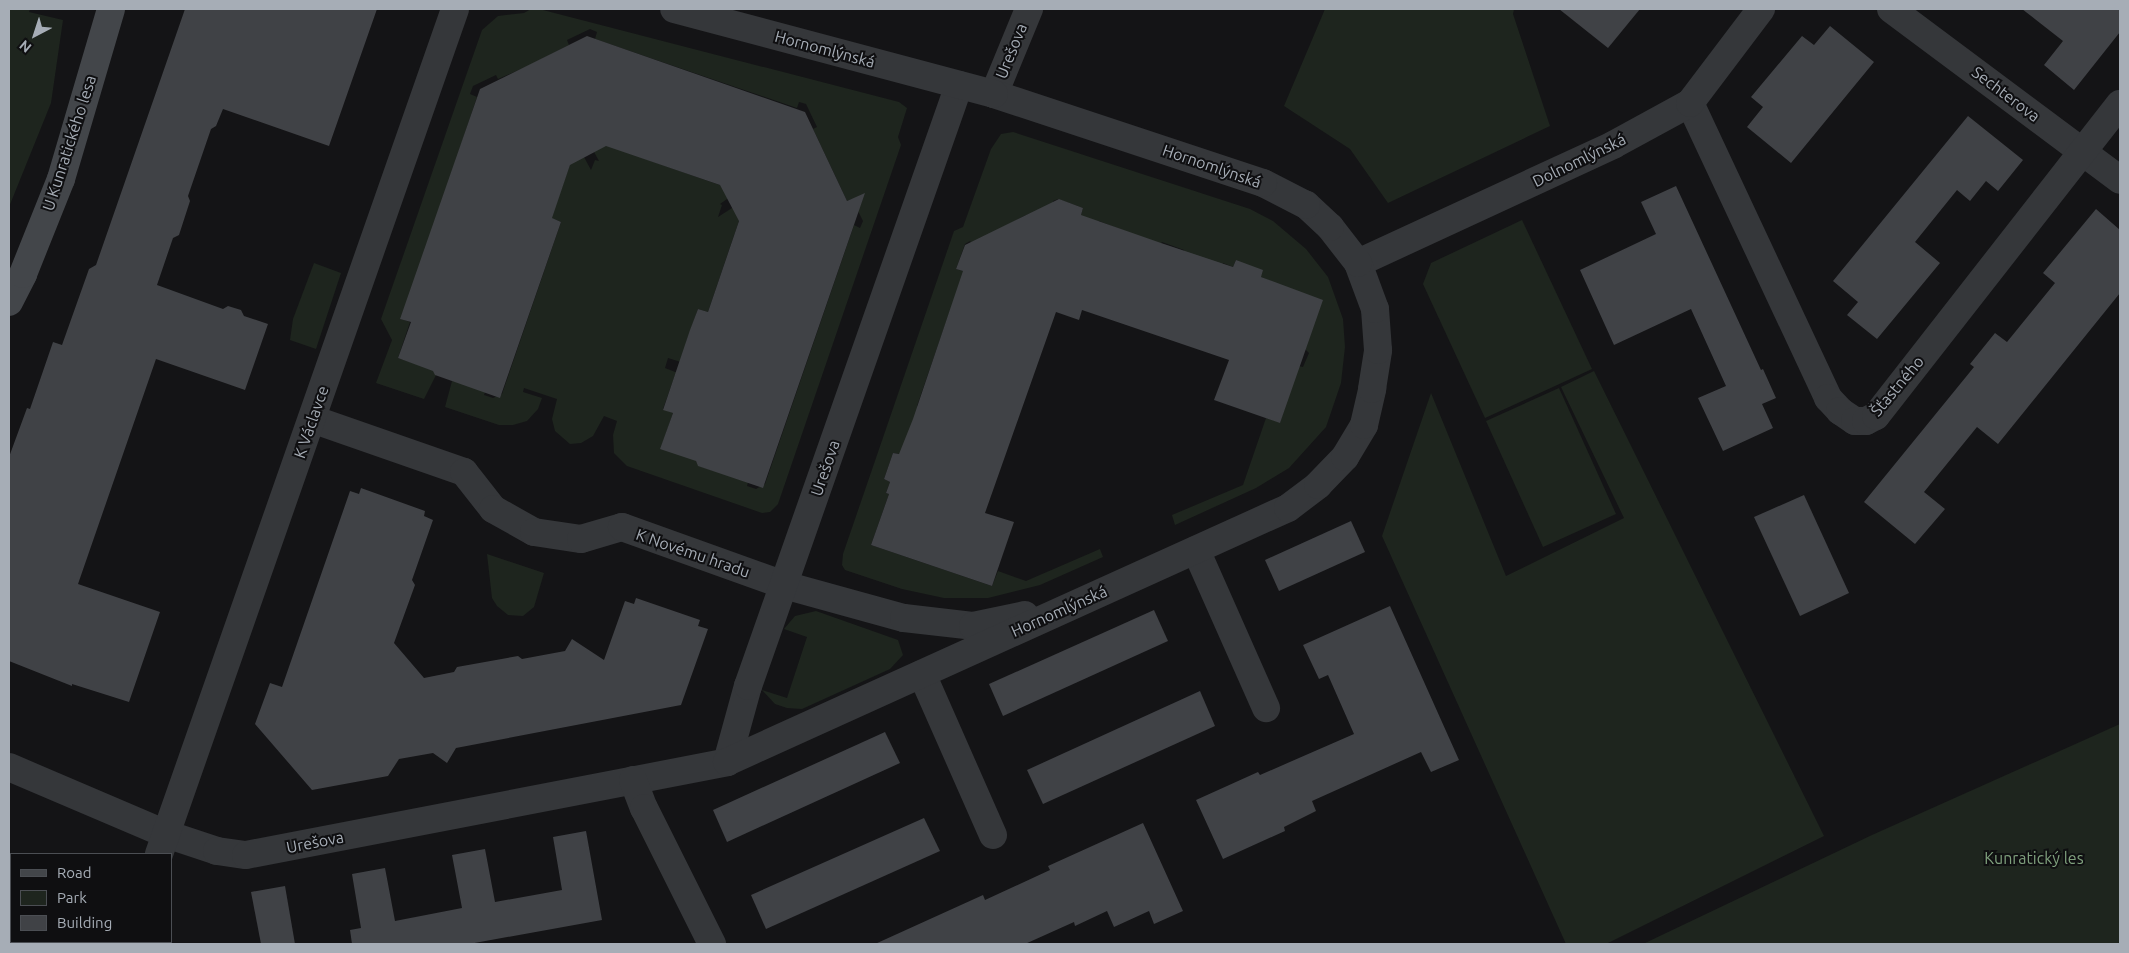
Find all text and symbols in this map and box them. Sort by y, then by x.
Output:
north arrow [10,10,60,60]
street label: Urešova [991,20,1031,82]
street label: Hornomlýnská [773,26,877,72]
text: N [16,37,35,56]
street label: Sechterova [1968,62,2044,126]
street label: U Kunratického lesa [38,73,100,213]
street label: Dolnomlýnská [1529,129,1629,191]
street label: Hornomlýnská [1160,140,1264,192]
street label: Šťastného [1866,352,1928,420]
street label: K Václavce [290,383,332,461]
street label: Urešova [806,437,844,499]
street label: K Novému hradu [633,525,753,581]
street label: Hornomlýnská [1008,581,1110,641]
street label: Urešova [285,827,345,857]
park label: Kunratický les [1984,848,2084,868]
legend [10,853,172,943]
text: Road [57,864,92,881]
text: Park [57,889,87,906]
text: Building [57,914,112,931]

